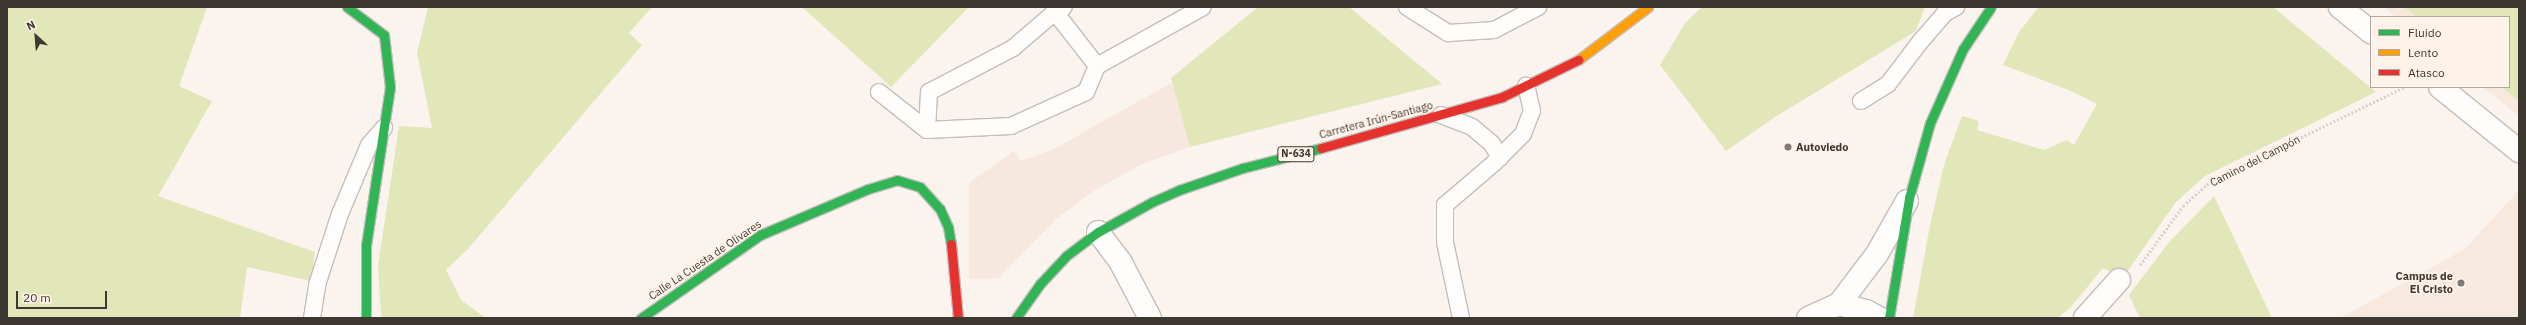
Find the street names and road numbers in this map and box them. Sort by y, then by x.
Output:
street label: Carretera Irún-Santiago [1318,98,1434,142]
street label: Camino del Campón [2208,133,2302,189]
road number: N-634 [1277,146,1315,162]
street label: Calle La Cuesta de Olivares [646,217,764,303]

